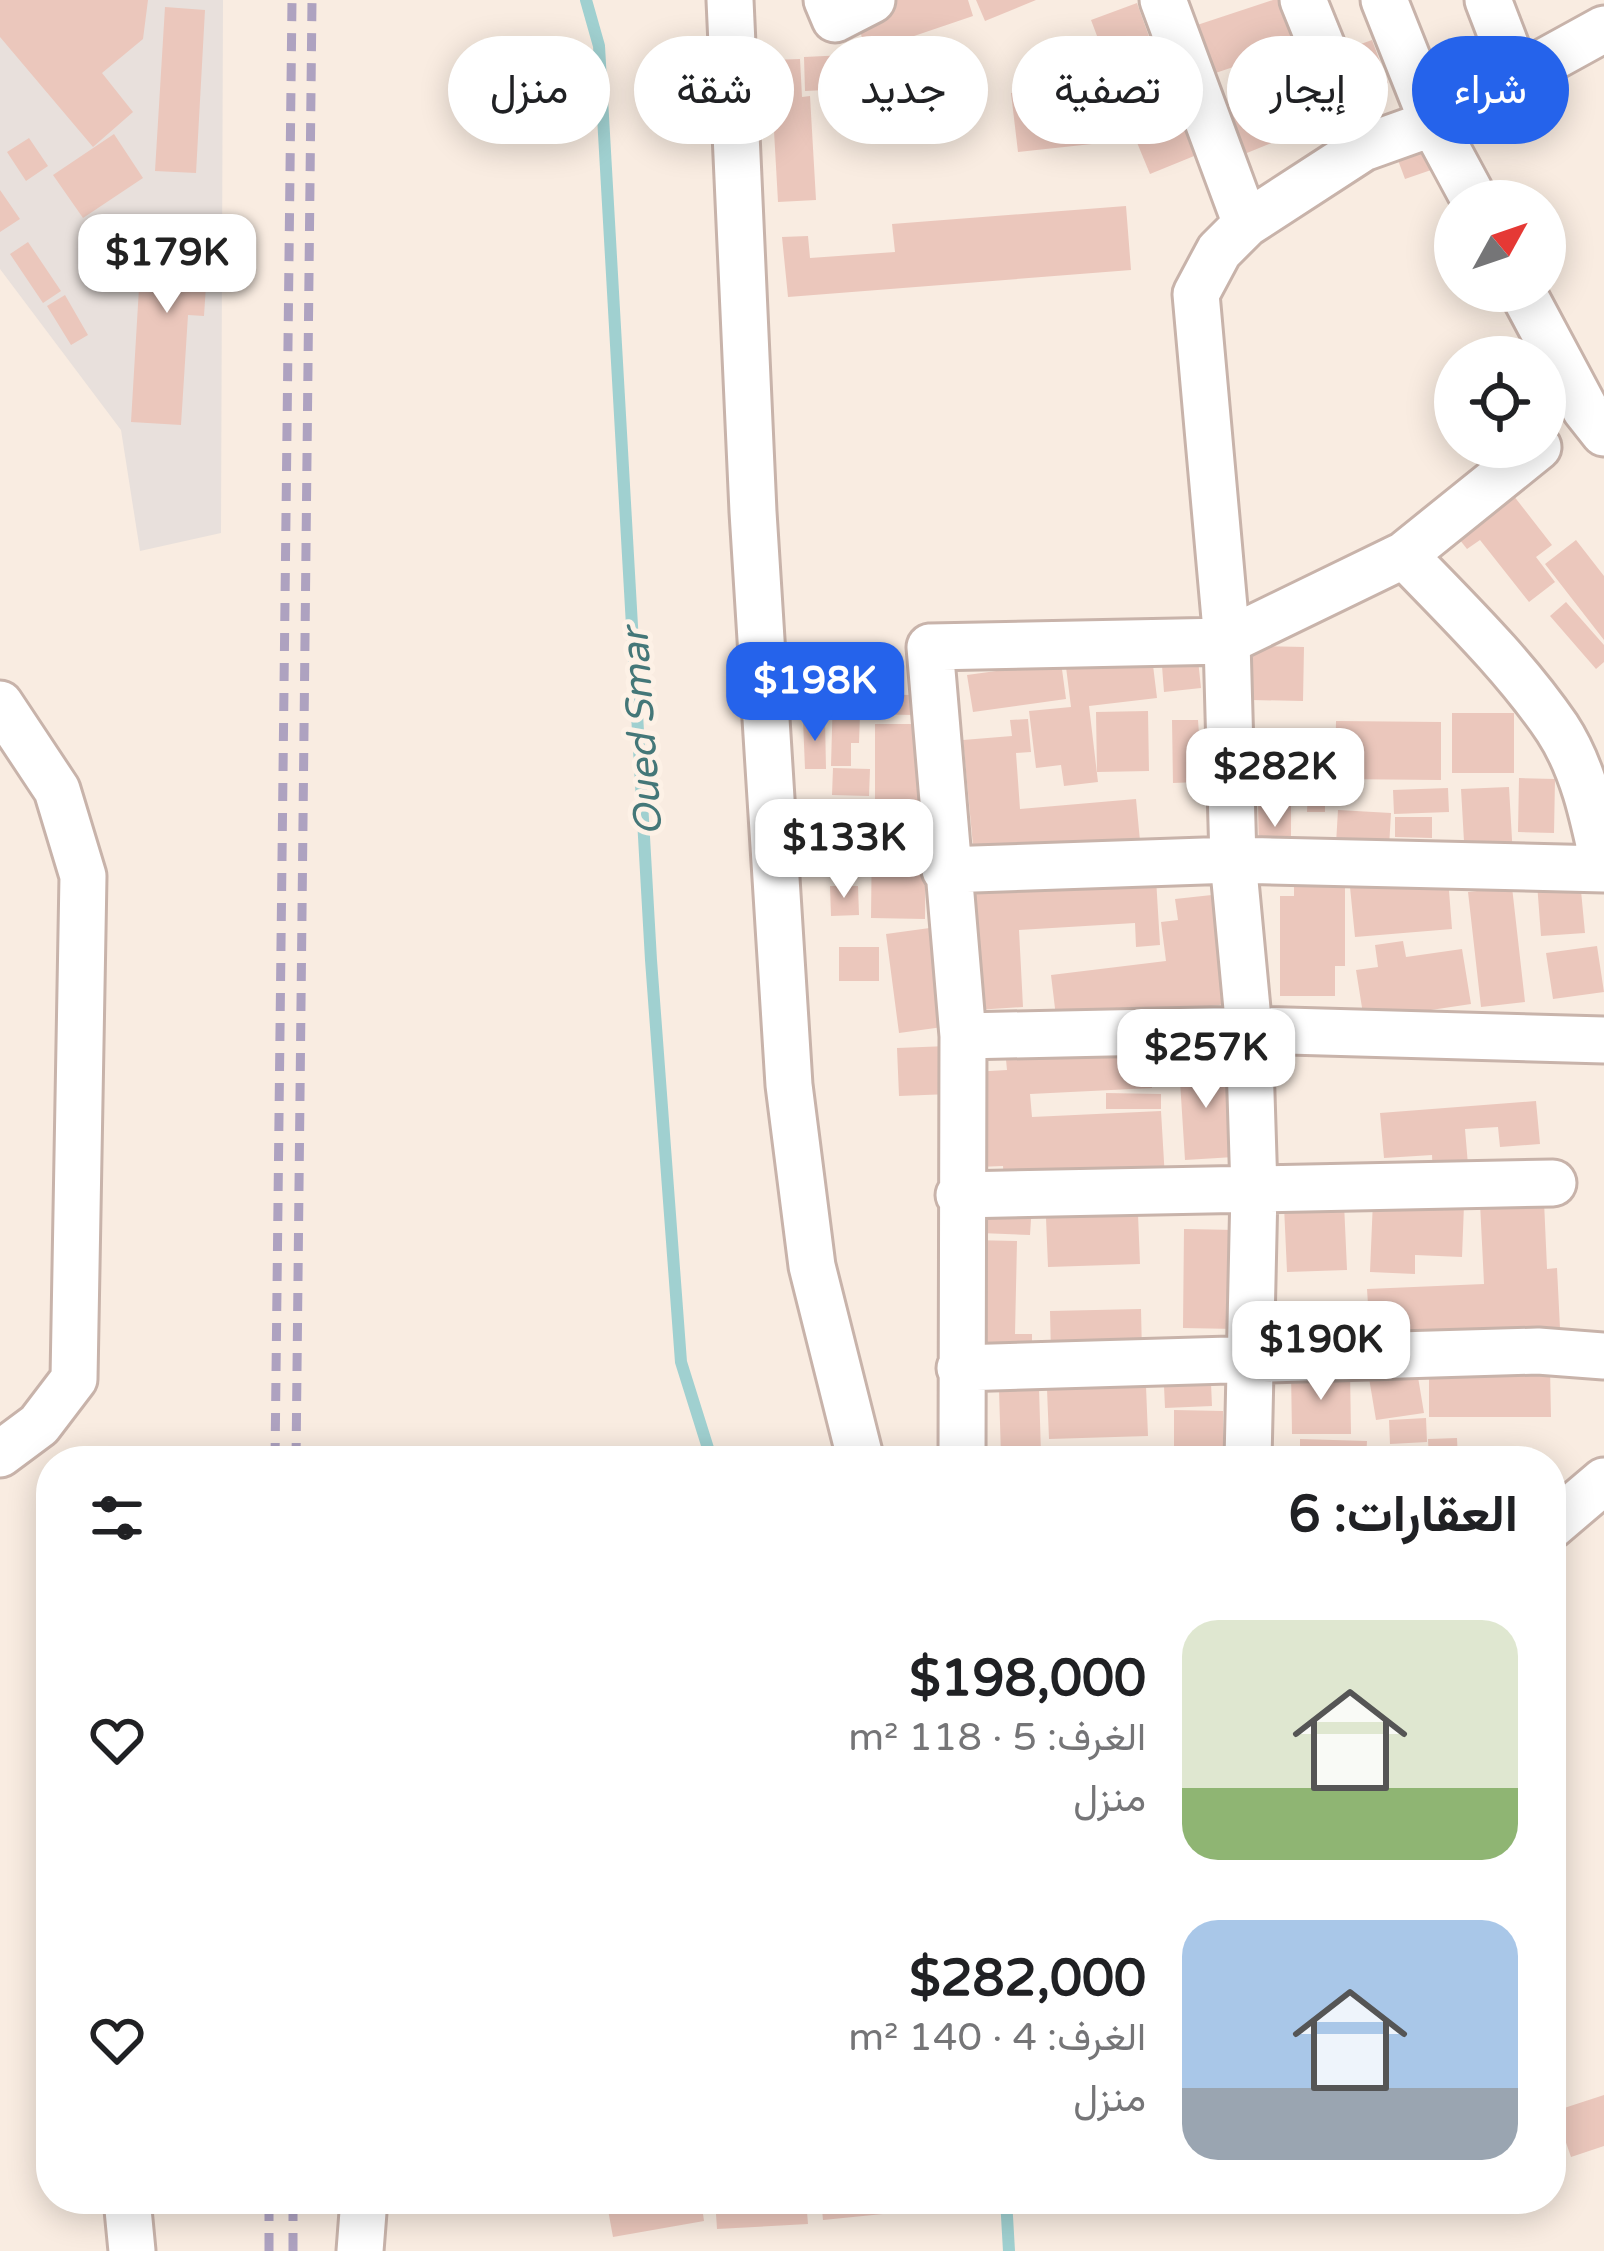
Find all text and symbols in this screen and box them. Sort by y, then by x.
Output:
chip: منزل [448,36,610,144]
chip: شقة [634,36,794,144]
chip: جديد [818,36,988,144]
chip: تصفية [1012,36,1203,144]
chip: إيجار [1227,36,1388,144]
chip: شراء [1412,36,1569,144]
north arrow [1434,180,1566,312]
map controls [1434,180,1566,468]
pin: $179K [83,214,251,316]
text: $179K [105,229,229,276]
button: locate [1434,336,1566,468]
water label: Oued Smar [611,621,673,838]
pin: $198K [731,642,899,744]
text: $198K [753,657,877,704]
pin: $282K [1191,728,1359,830]
text: $282K [1213,743,1337,790]
pin: $133K [760,799,928,901]
text: $133K [782,814,906,861]
pin: $257K [1122,1009,1290,1111]
text: $257K [1144,1024,1268,1071]
pin: $190K [1237,1301,1405,1403]
text: $190K [1259,1316,1383,1363]
text: العقارات: 6 [1288,1484,1518,1546]
icon: filters [84,1485,150,1551]
text: $198,000 [909,1648,1146,1710]
icon: home [1278,1668,1422,1812]
icon: heart [84,1707,150,1773]
text: الغرف: 5 · 118 m² [848,1714,1146,1761]
text: منزل [1073,1775,1146,1822]
text: $282,000 [909,1948,1146,2010]
icon: home [1278,1968,1422,2112]
icon: heart [84,2007,150,2073]
text: الغرف: 4 · 140 m² [848,2014,1146,2061]
text: منزل [1073,2075,1146,2122]

